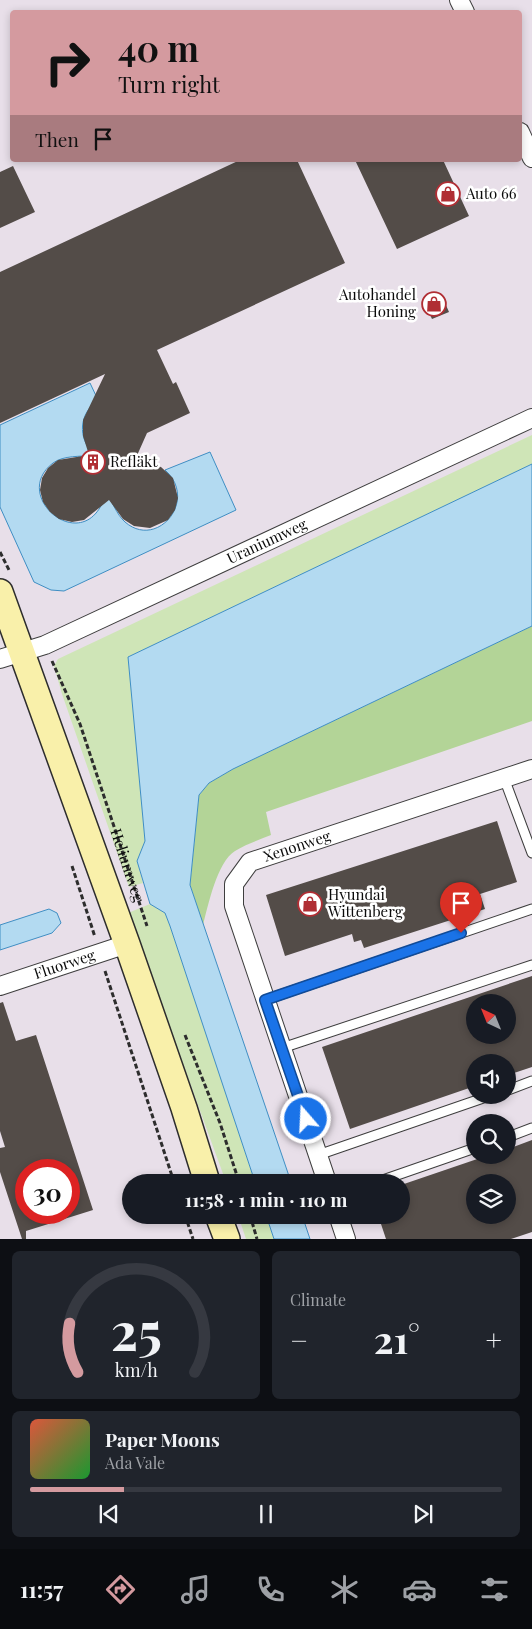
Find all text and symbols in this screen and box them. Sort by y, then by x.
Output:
text: 40 m [118,24,199,71]
icon: right [35,30,100,95]
text: Turn right [118,69,220,99]
icon: arrive [89,125,117,153]
text: Then [35,126,79,152]
shop icon: Auto 66 [435,181,461,207]
place label: Auto 66 [465,183,517,203]
place label: Autohandel Honing [338,284,416,321]
shop icon: Autohandel Honing [421,291,447,317]
building icon: Refläkt [80,449,106,475]
place label: Refläkt [110,451,158,471]
street label: Uraniumweg [223,513,310,568]
street label: Xenonweg [261,825,333,866]
street label: Heliumweg [106,826,149,905]
pin [440,882,482,933]
place label: Hyundai Wittenberg [327,884,403,921]
icon: arrive [447,889,475,917]
shop icon: Hyundai Wittenberg [297,891,323,917]
street label: Fluorweg [31,944,98,983]
north arrow [466,994,516,1044]
map controls [466,994,516,1224]
button: sound [466,1054,516,1104]
position arrow [279,1092,331,1144]
button: search [466,1114,516,1164]
speed limit sign: 30 [15,1159,80,1224]
button: layers [466,1174,516,1224]
text: 11:58 · 1 min · 110 m [185,1186,347,1212]
text: Climate [290,1289,346,1310]
text: 25 [110,1295,162,1364]
text: 21° [374,1313,420,1364]
text: − [290,1321,308,1358]
text: + [486,1321,502,1358]
text: km/h [115,1358,158,1381]
text: Paper Moons [105,1426,220,1452]
text: Ada Vale [105,1452,165,1473]
icon: previous [95,1500,123,1528]
icon: pause [252,1500,280,1528]
icon: next [409,1500,437,1528]
icon: directions [103,1572,138,1607]
icon: music [178,1572,213,1607]
icon: phone [253,1572,288,1607]
icon: climate [327,1572,362,1607]
icon: car [402,1572,437,1607]
icon: filters [477,1572,512,1607]
text: 11:57 [20,1574,63,1604]

